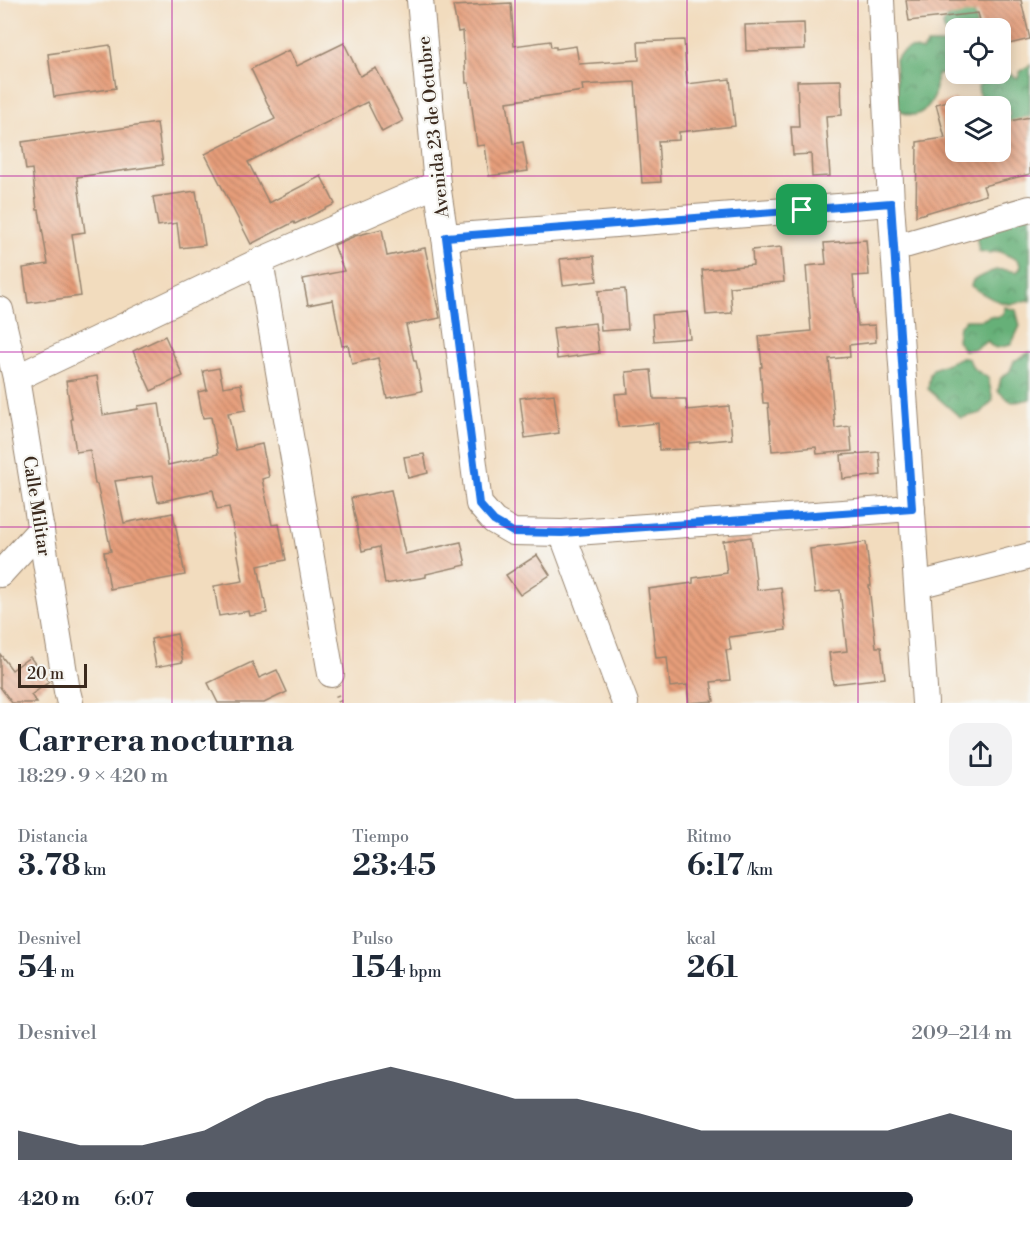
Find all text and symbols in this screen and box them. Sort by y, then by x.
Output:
map controls [945,18,1011,162]
button: locate [945,18,1011,84]
street label: Avenida 23 de Octubre [413,35,455,220]
button: layers [945,96,1011,162]
pin [776,184,827,235]
icon: arrive [785,193,818,226]
street label: Calle Militar [17,454,56,558]
scale bar [18,661,87,688]
text: 20 m [27,664,64,684]
text: Carrera nocturna [18,721,294,762]
button: share [949,723,1012,786]
text: 18:29 · 9 × 420 m [18,764,168,789]
text: Distancia [18,827,88,847]
text: Tiempo [352,827,409,847]
text: Ritmo [687,827,731,847]
text: 3.78 [18,847,81,885]
text: 23:45 [352,847,436,885]
text: 6:17 [687,847,744,885]
text: km [81,860,106,880]
text: /km [744,860,773,880]
text: Desnivel [18,929,81,949]
text: Pulso [352,929,393,949]
text: kcal [687,929,716,949]
text: 54 [18,949,57,987]
text: 154 [352,949,406,987]
text: 261 [687,949,738,987]
text: m [57,962,75,982]
text: bpm [406,962,442,982]
text: Desnivel [18,1021,97,1046]
text: 209–214 m [911,1021,1012,1046]
text: 420 m [18,1187,80,1212]
text: 6:07 [114,1187,154,1212]

